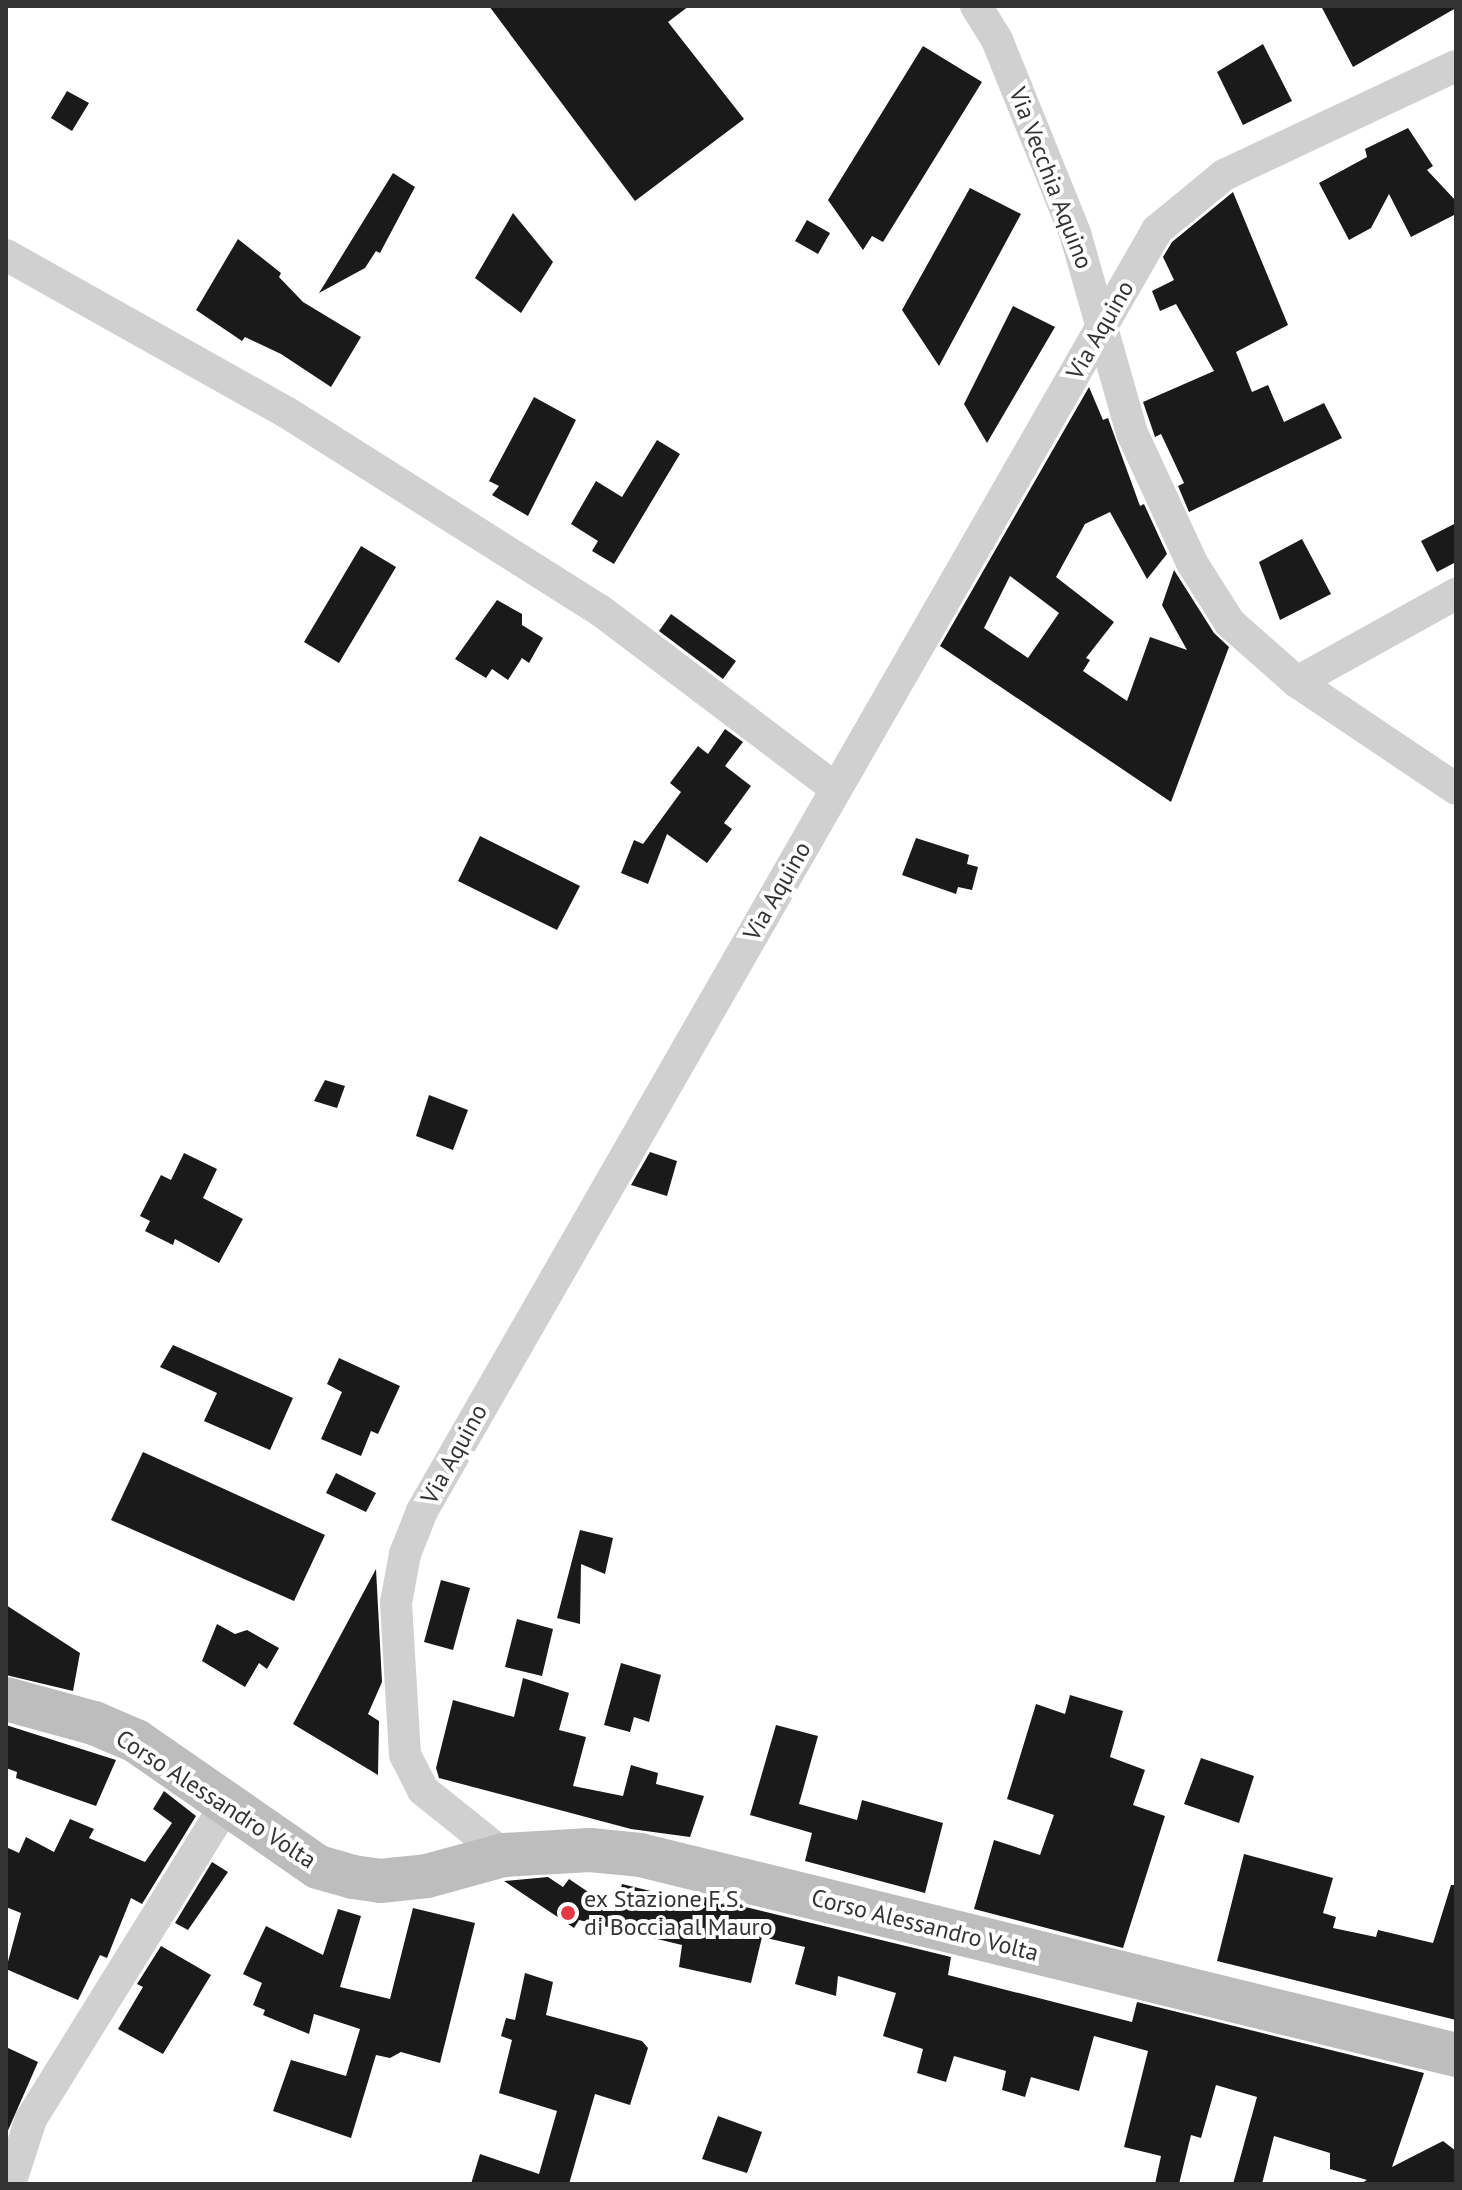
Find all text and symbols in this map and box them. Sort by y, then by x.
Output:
street label: Via Vecchia Aquino [1003,83,1099,273]
street label: Via Aquino [1060,275,1140,385]
street label: Via Aquino [737,836,817,946]
street label: Via Aquino [415,1399,493,1509]
street label: Corso Alessandro Volta [110,1723,322,1875]
street label: Corso Alessandro Volta [808,1883,1042,1967]
place label: ex Stazione F.S. di Boccia al Mauro [584,1885,773,1941]
marker: ex Stazione F.S. di Boccia al Mauro [559,1904,577,1922]

